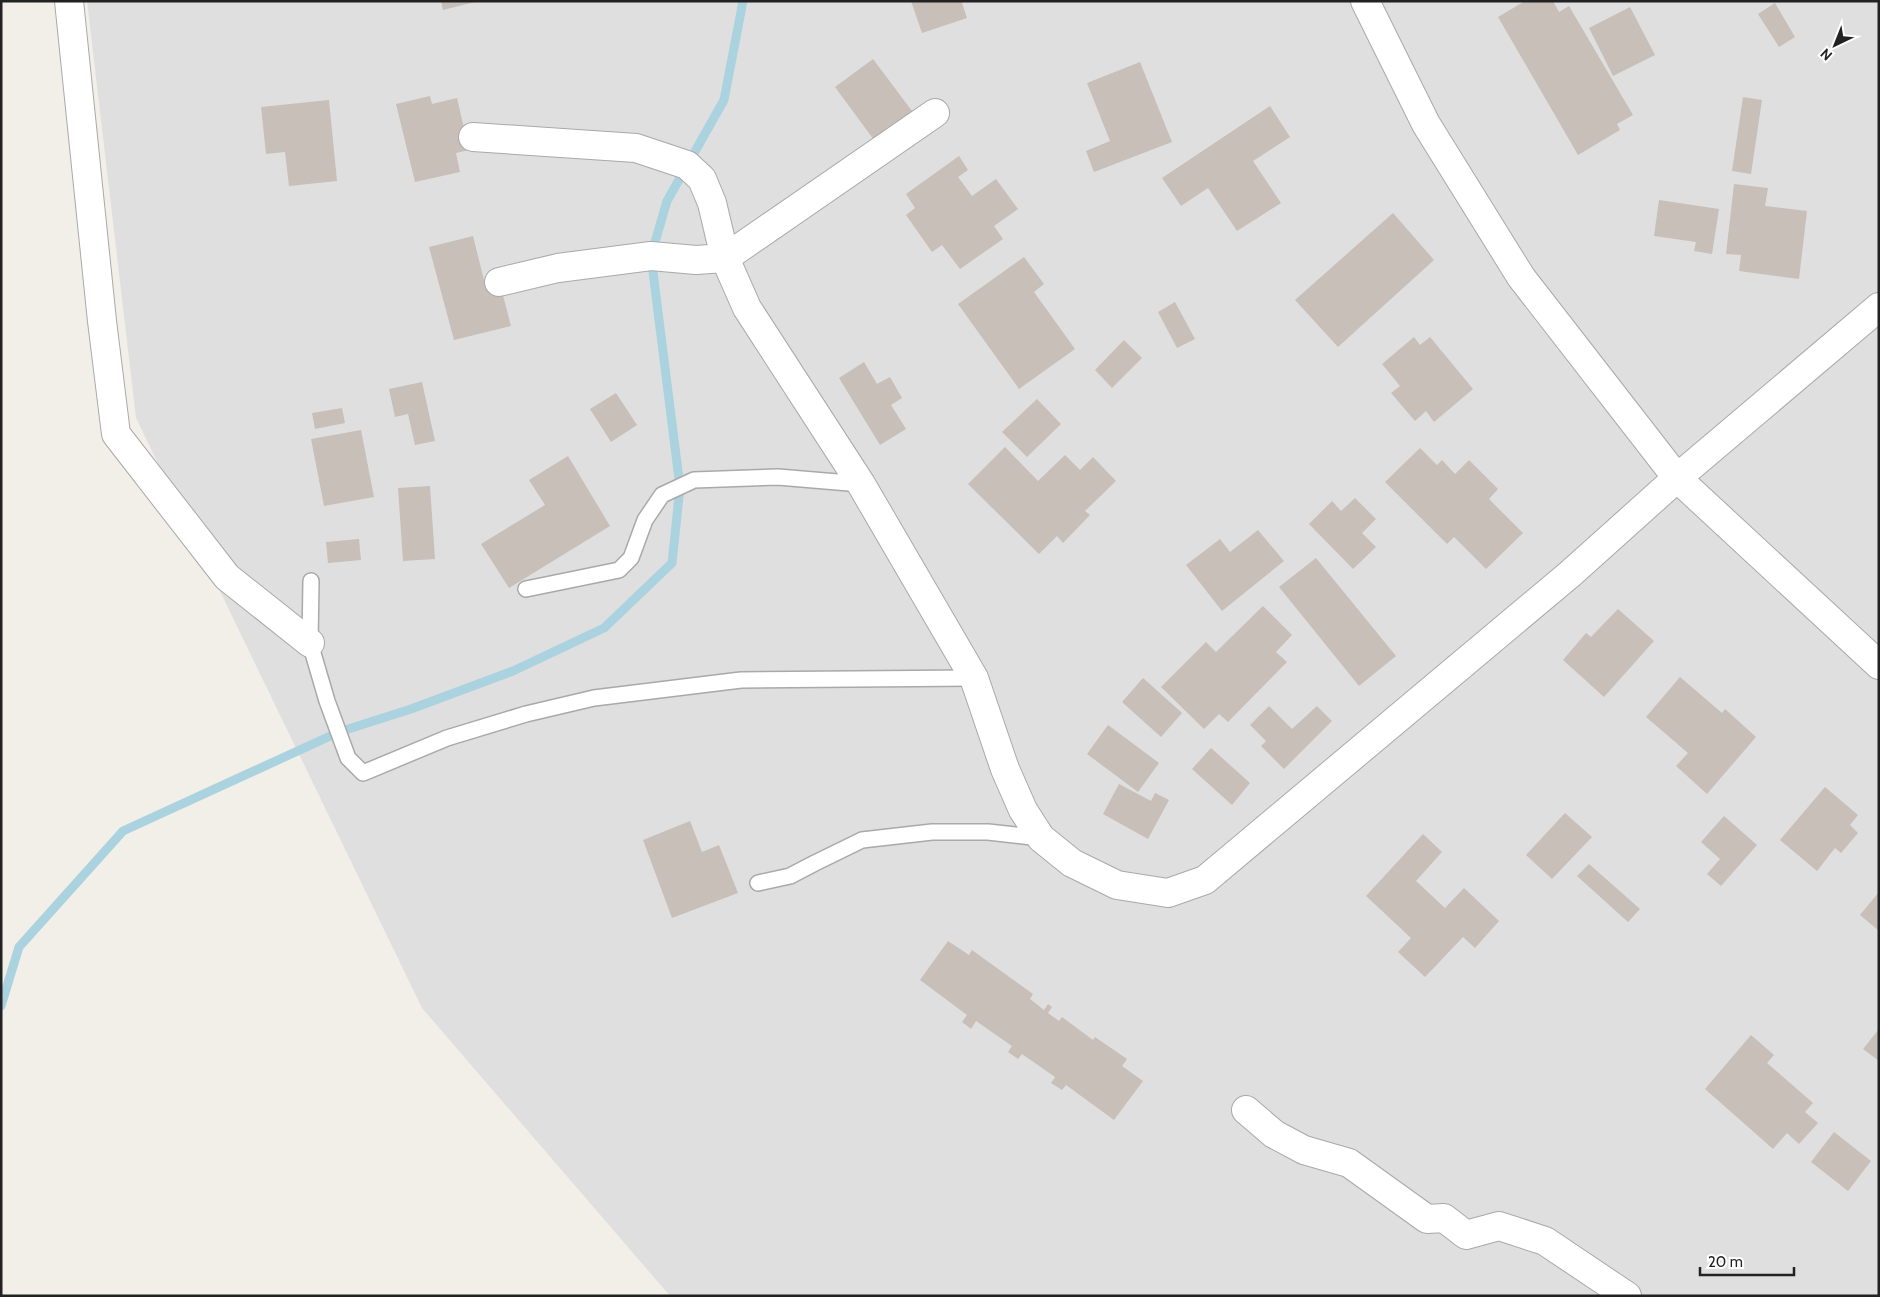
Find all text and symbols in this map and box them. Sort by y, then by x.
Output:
north arrow [1810,20,1860,70]
text: N [1816,45,1836,64]
scale bar [1700,1244,1794,1276]
text: 20 m [1708,1253,1743,1271]

